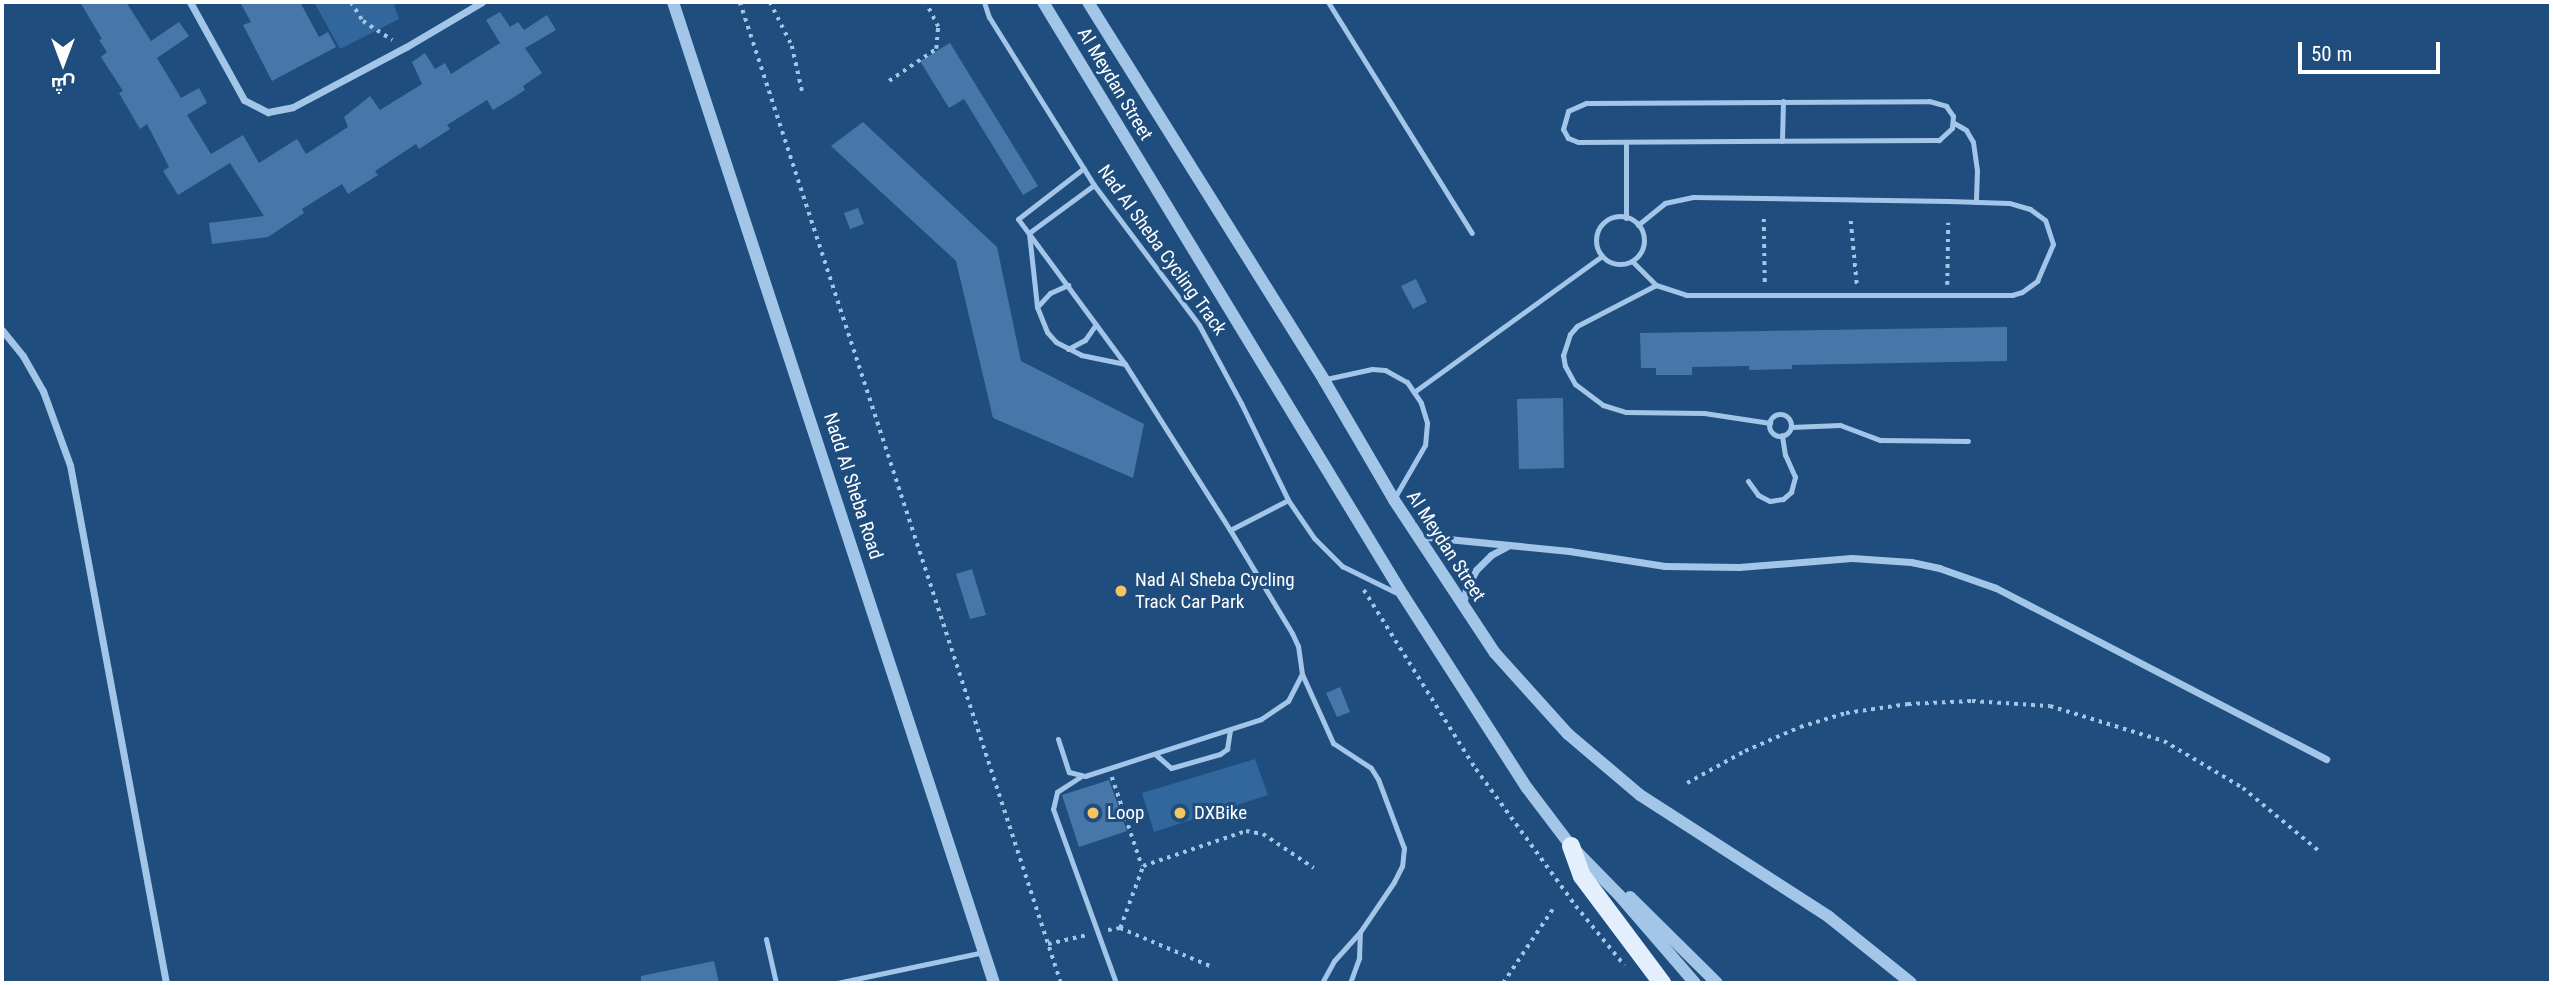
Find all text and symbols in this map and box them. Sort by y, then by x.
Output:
street label: Al Meydan Street [1072,24,1158,144]
north arrow [28,28,98,98]
scale bar [2301,28,2443,72]
text: 50 m [2311,42,2352,66]
text: ش [51,73,75,96]
street label: Nad Al Sheba Cycling Track [1092,160,1232,340]
street label: Nadd Al Sheba Road [819,410,887,562]
street label: Al Meydan Street [1402,486,1490,606]
place label: Nad Al Sheba Cycling Track Car Park [1135,569,1295,613]
marker: Nad Al Sheba Cycling Track Car Park [1113,583,1129,599]
place label: Loop [1107,802,1144,824]
place label: DXBike [1194,802,1247,824]
marker: Loop [1085,805,1101,821]
marker: DXBike [1172,805,1188,821]

